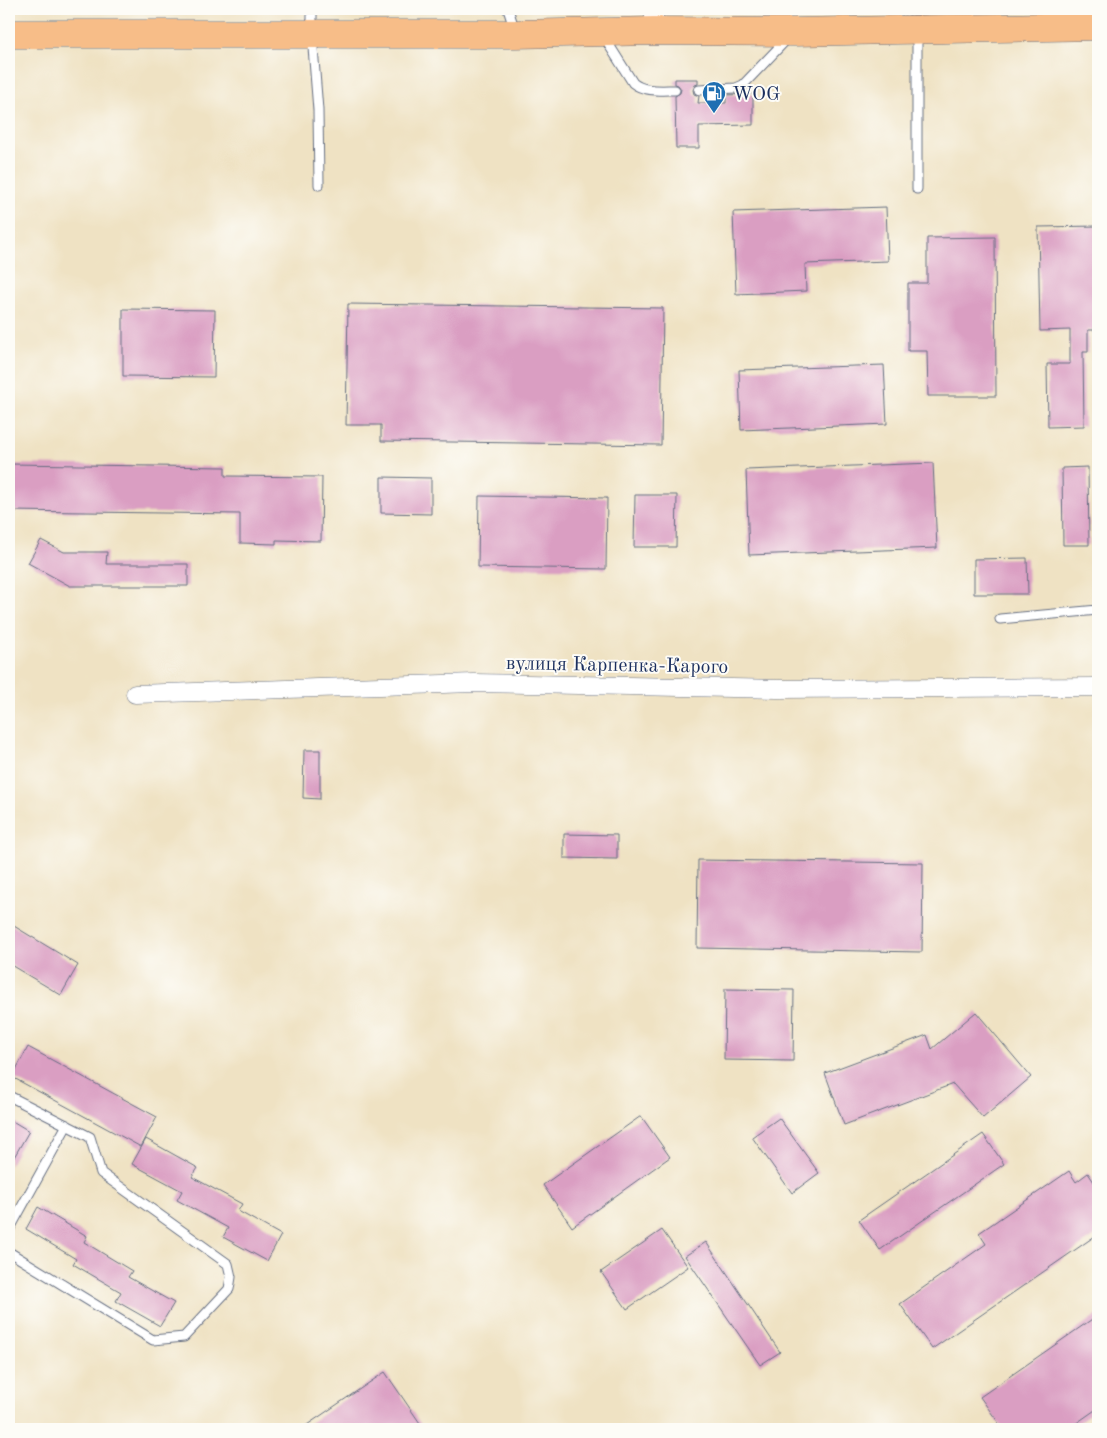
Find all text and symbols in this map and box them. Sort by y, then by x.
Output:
fuel station icon: WOG [701,80,727,114]
place label: WOG [732,85,780,105]
street label: вулиця Карпенка-Карого [506,654,728,678]

